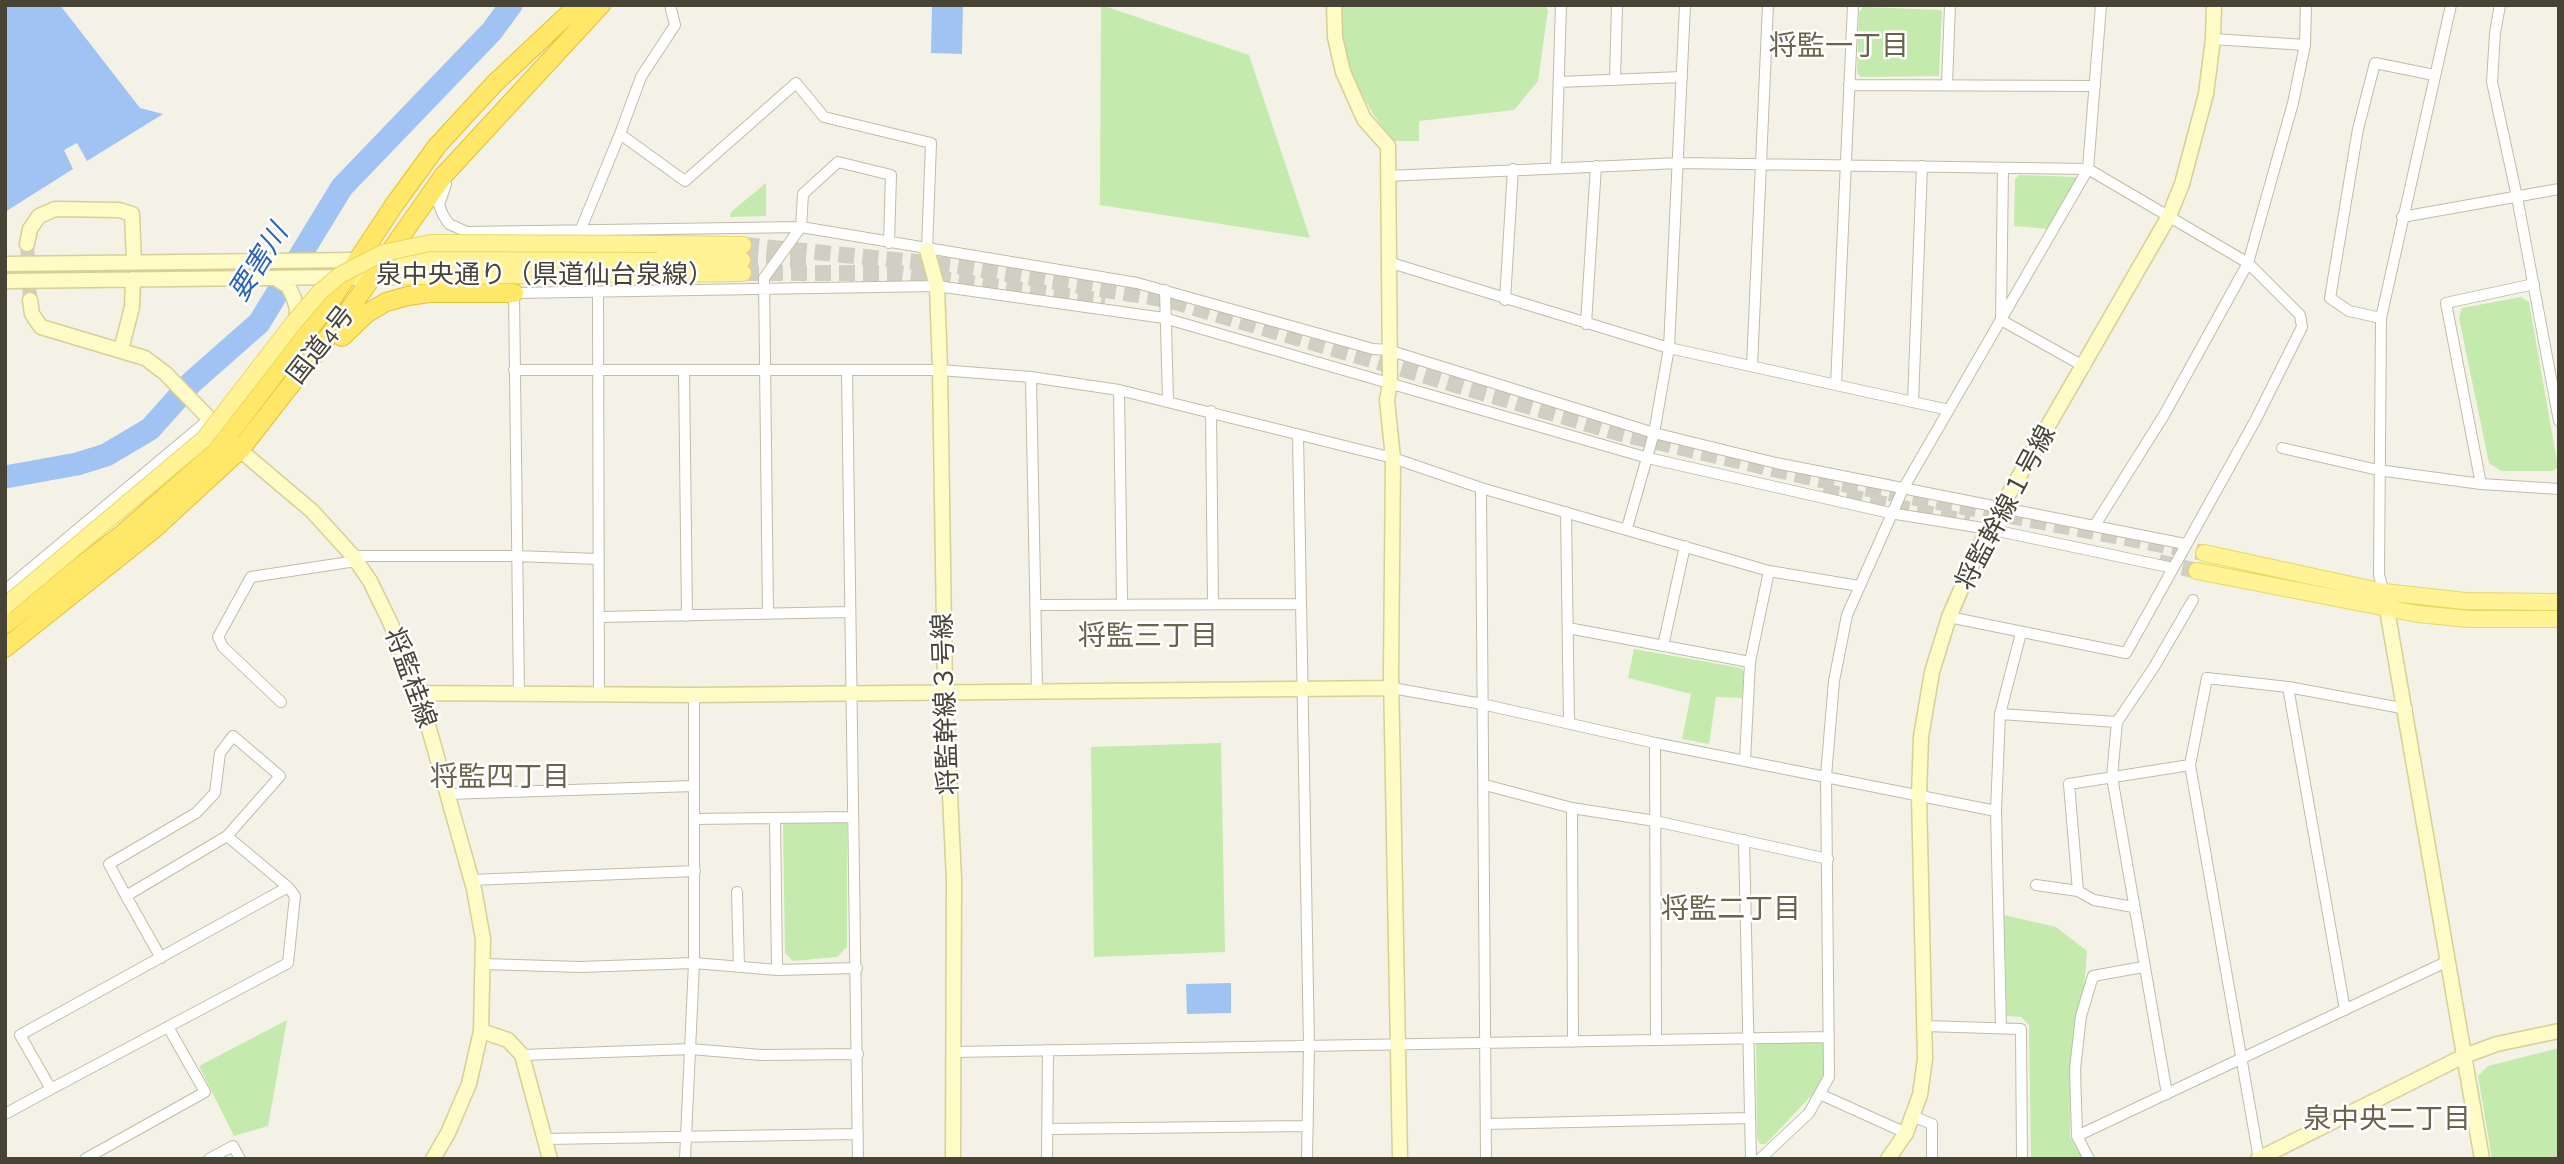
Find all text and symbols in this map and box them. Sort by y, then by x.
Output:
district label: 将監一丁目 [1769,30,1909,64]
water label: 要害川 [222,218,296,308]
street label: 泉中央通り（県道仙台泉線） [376,259,714,291]
street label: 国道4号 [281,300,361,390]
street label: 将監幹線１号線 [1950,420,2062,596]
street label: 将監幹線３号線 [927,613,965,795]
district label: 将監三丁目 [1078,620,1218,654]
street label: 将監桂線 [378,624,442,732]
district label: 将監四丁目 [430,761,570,795]
district label: 将監二丁目 [1661,893,1801,927]
district label: 泉中央二丁目 [2303,1103,2471,1137]

